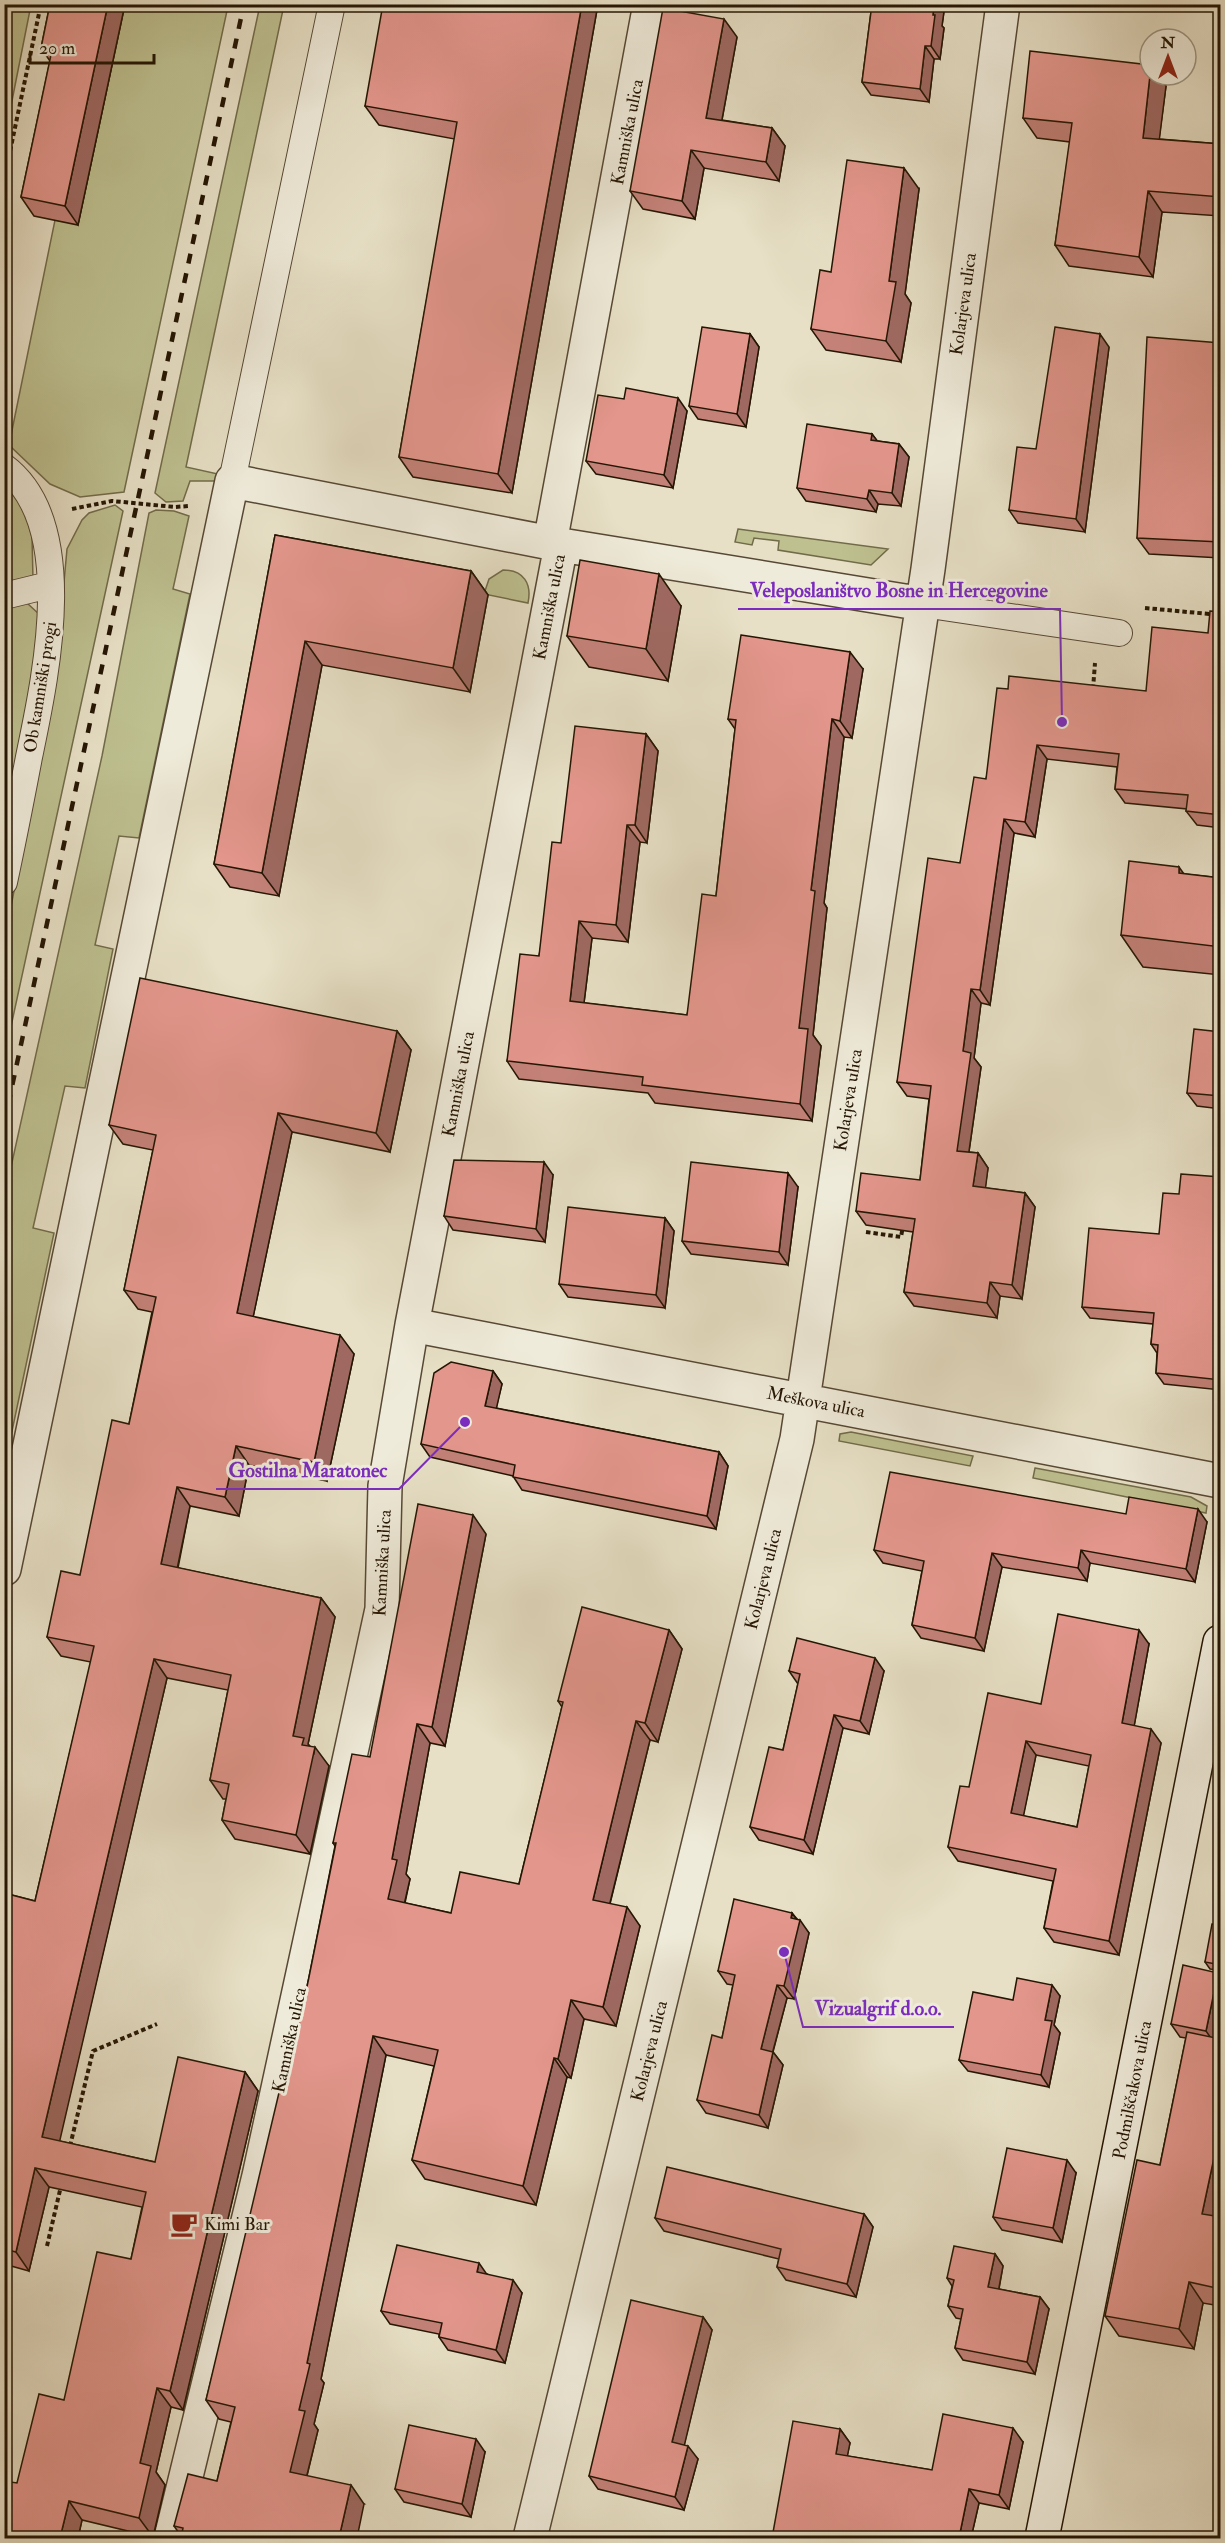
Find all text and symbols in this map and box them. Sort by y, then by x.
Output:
scale bar [30,27,154,65]
north arrow [1138,27,1198,87]
text: N [1160,33,1176,53]
text: 20 m [39,37,75,60]
street label: Kamniška ulica [606,77,649,187]
street label: Kolarjeva ulica [945,251,982,357]
street label: Kamniška ulica [528,552,571,662]
callout: Veleposlaništvo Bosne in Hercegovine [738,571,1060,609]
text: Veleposlaništvo Bosne in Hercegovine [749,578,1049,604]
street label: Ob kamniški progi [19,620,62,754]
street label: Kamniška ulica [437,1029,480,1139]
street label: Kolarjeva ulica [829,1047,868,1153]
street label: Meškova ulica [765,1382,868,1423]
callout: Gostilna Maratonec [216,1451,399,1489]
text: Gostilna Maratonec [229,1458,388,1483]
street label: Kamniška ulica [368,1508,397,1617]
street label: Kolarjeva ulica [740,1526,787,1632]
street label: Kamniška ulica [267,1985,312,2095]
callout: Vizualgrif d.o.o. [803,1989,954,2027]
text: Vizualgrif d.o.o. [814,1996,942,2022]
street label: Kolarjeva ulica [626,1998,673,2104]
street label: Podmilščakova ulica [1108,2018,1157,2161]
cafe icon: Kimi Bar [169,2209,199,2239]
place label: Kimi Bar [204,2213,270,2236]

